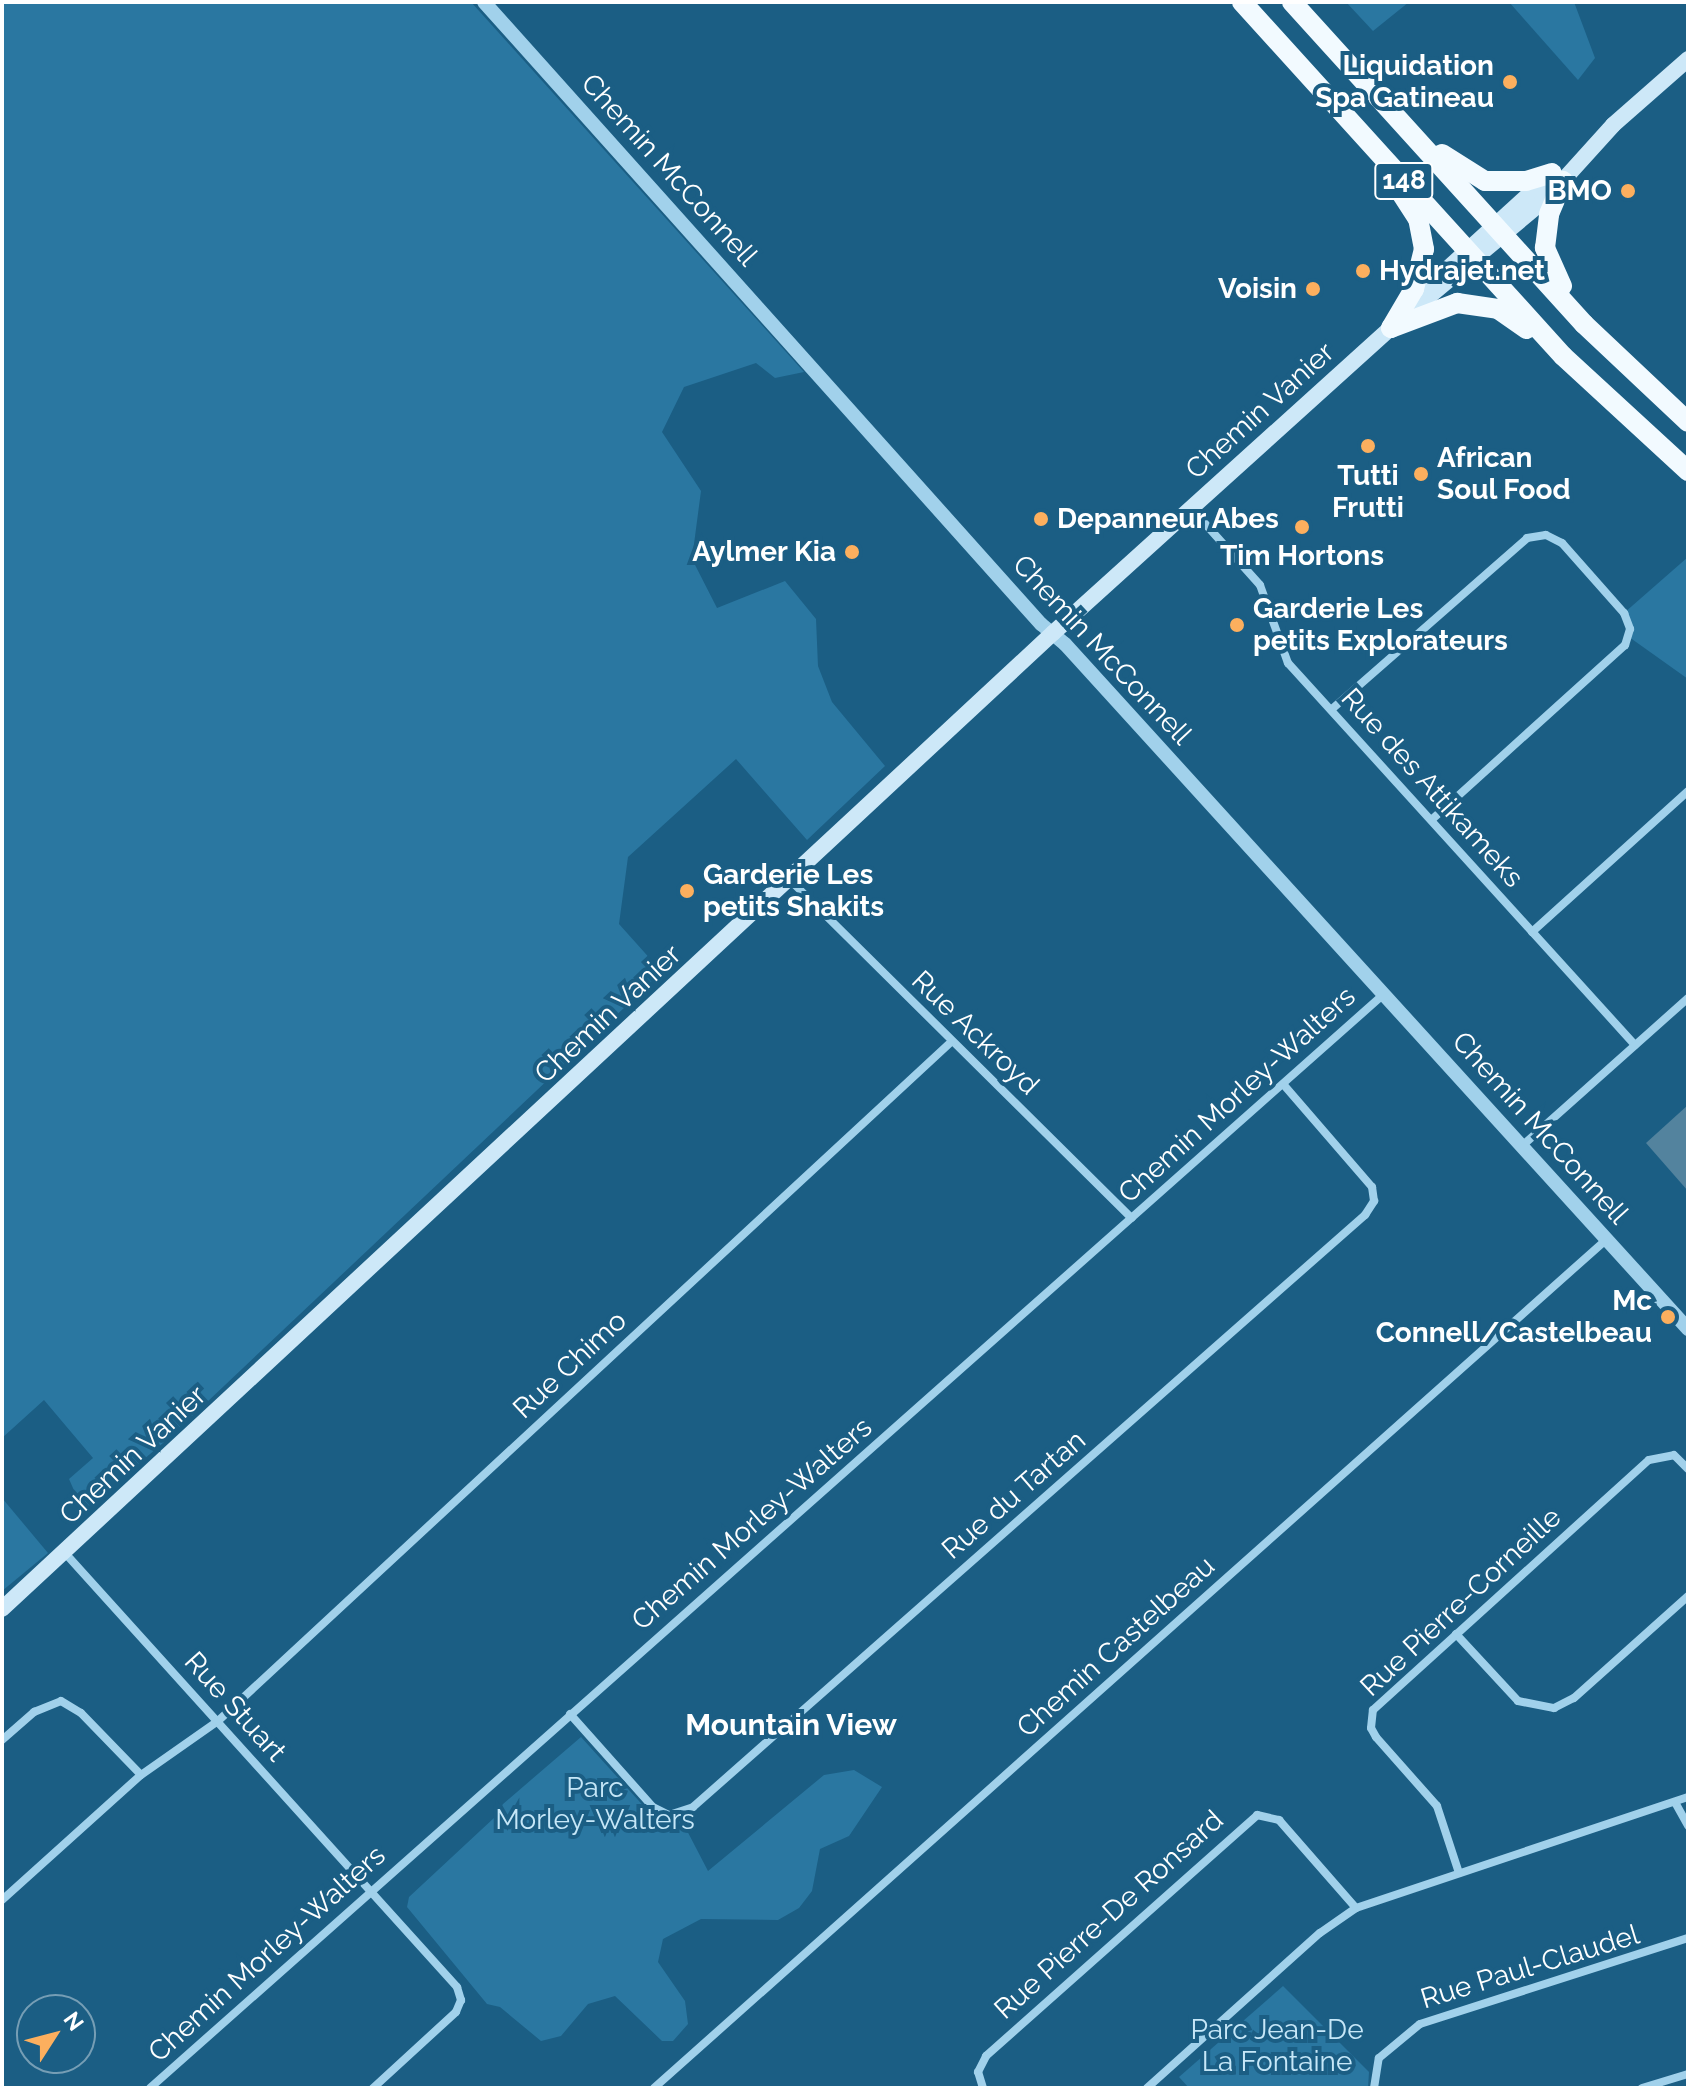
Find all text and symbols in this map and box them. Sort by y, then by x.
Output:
place label: Liquidation Spa Gatineau [1315,49,1494,115]
street label: Chemin McConnell [574,67,764,273]
marker: Liquidation Spa Gatineau [1501,73,1519,91]
road number: 148 [1374,159,1434,203]
place label: BMO [1548,174,1612,208]
marker: BMO [1619,182,1637,200]
place label: Hydrajet.net [1379,254,1545,288]
marker: Hydrajet.net [1354,262,1372,280]
place label: Voisin [1218,272,1297,306]
marker: Voisin [1304,280,1322,298]
street label: Chemin Vanier [1179,335,1341,487]
marker: Tutti Frutti [1359,437,1377,455]
place label: African Soul Food [1437,441,1571,507]
place label: Tutti Frutti [1332,459,1404,525]
marker: African Soul Food [1412,465,1430,483]
place label: Depanneur Abes [1057,502,1280,536]
marker: Depanneur Abes [1032,510,1050,528]
marker: Tim Hortons [1293,518,1311,536]
place label: Aylmer Kia [692,535,836,569]
place label: Tim Hortons [1220,539,1384,573]
marker: Aylmer Kia [843,543,861,561]
street label: Chemin McConnell [1005,548,1199,752]
place label: Garderie Les petits Explorateurs [1253,592,1508,658]
marker: Garderie Les petits Explorateurs [1228,616,1246,634]
street label: Rue des Attikameks [1334,681,1530,895]
place label: Garderie Les petits Shakits [703,858,884,924]
marker: Garderie Les petits Shakits [678,882,696,900]
street label: Chemin Vanier [528,937,688,1091]
street label: Rue Ackroyd [904,964,1046,1102]
street label: Chemin Morley-Walters [1112,980,1362,1210]
street label: Chemin McConnell [1445,1025,1635,1231]
place label: Mc Connell/Castelbeau [1376,1284,1652,1350]
street label: Rue Chimo [507,1304,633,1426]
marker: Mc Connell/Castelbeau [1659,1308,1677,1326]
street label: Chemin Vanier [53,1378,213,1532]
street label: Chemin Morley-Walters [625,1411,879,1637]
street label: Rue du Tartan [935,1423,1093,1567]
street label: Rue Pierre-Corneille [1354,1500,1568,1704]
street label: Chemin Castelbeau [1010,1550,1222,1744]
street label: Rue Stuart [177,1645,293,1769]
district label: Mountain View [685,1707,897,1743]
park label: Parc Morley-Walters [495,1771,695,1837]
street label: Rue Pierre-De Ronsard [988,1804,1230,2026]
street label: Chemin Morley-Walters [142,1839,392,2069]
street label: Rue Paul-Claudel [1417,1918,1643,2016]
north arrow [16,1994,96,2074]
text: N [58,2007,89,2035]
park label: Parc Jean-De La Fontaine [1190,2013,1364,2079]

